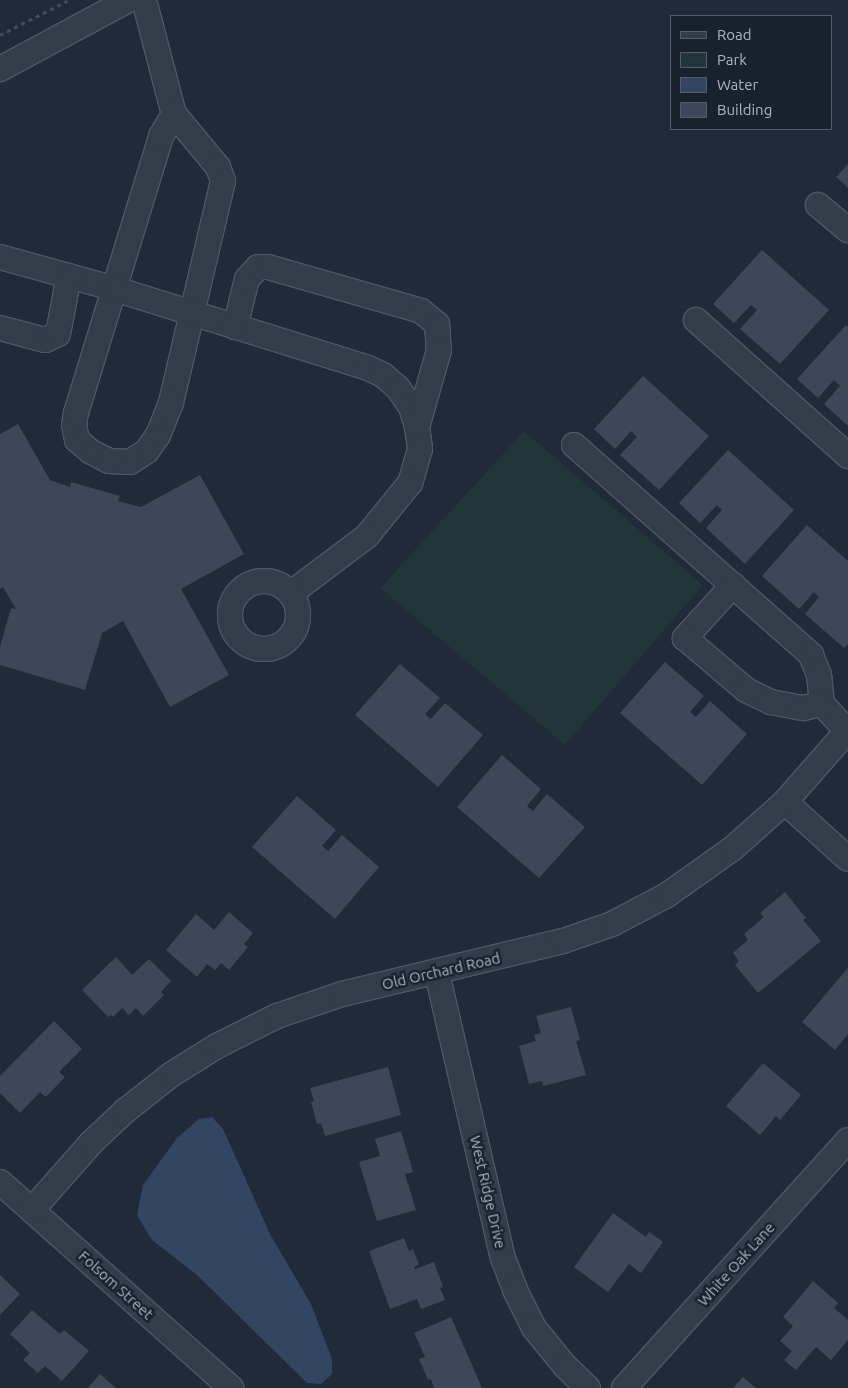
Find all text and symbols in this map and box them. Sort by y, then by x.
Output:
legend [670,15,833,130]
text: Road [717,26,752,43]
text: Park [717,51,747,68]
text: Water [717,76,758,93]
text: Building [717,101,772,118]
street label: Old Orchard Road [380,949,502,993]
street label: West Ridge Drive [466,1134,510,1250]
street label: White Oak Lane [694,1219,778,1309]
street label: Folsom Street [75,1247,157,1323]

